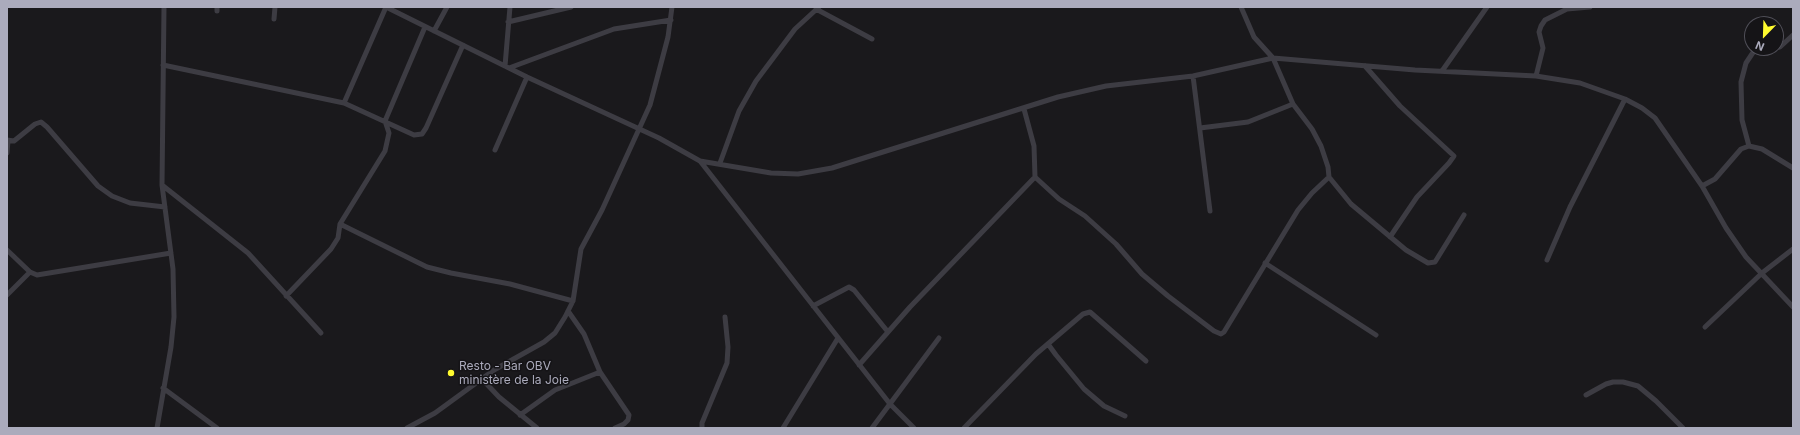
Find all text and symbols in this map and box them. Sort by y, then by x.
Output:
north arrow [1744,16,1784,56]
text: N [1753,38,1766,54]
place label: Resto - Bar OBV ministère de la Joie [459,359,569,387]
marker: Resto - Bar OBV ministère de la Joie [446,368,456,378]

